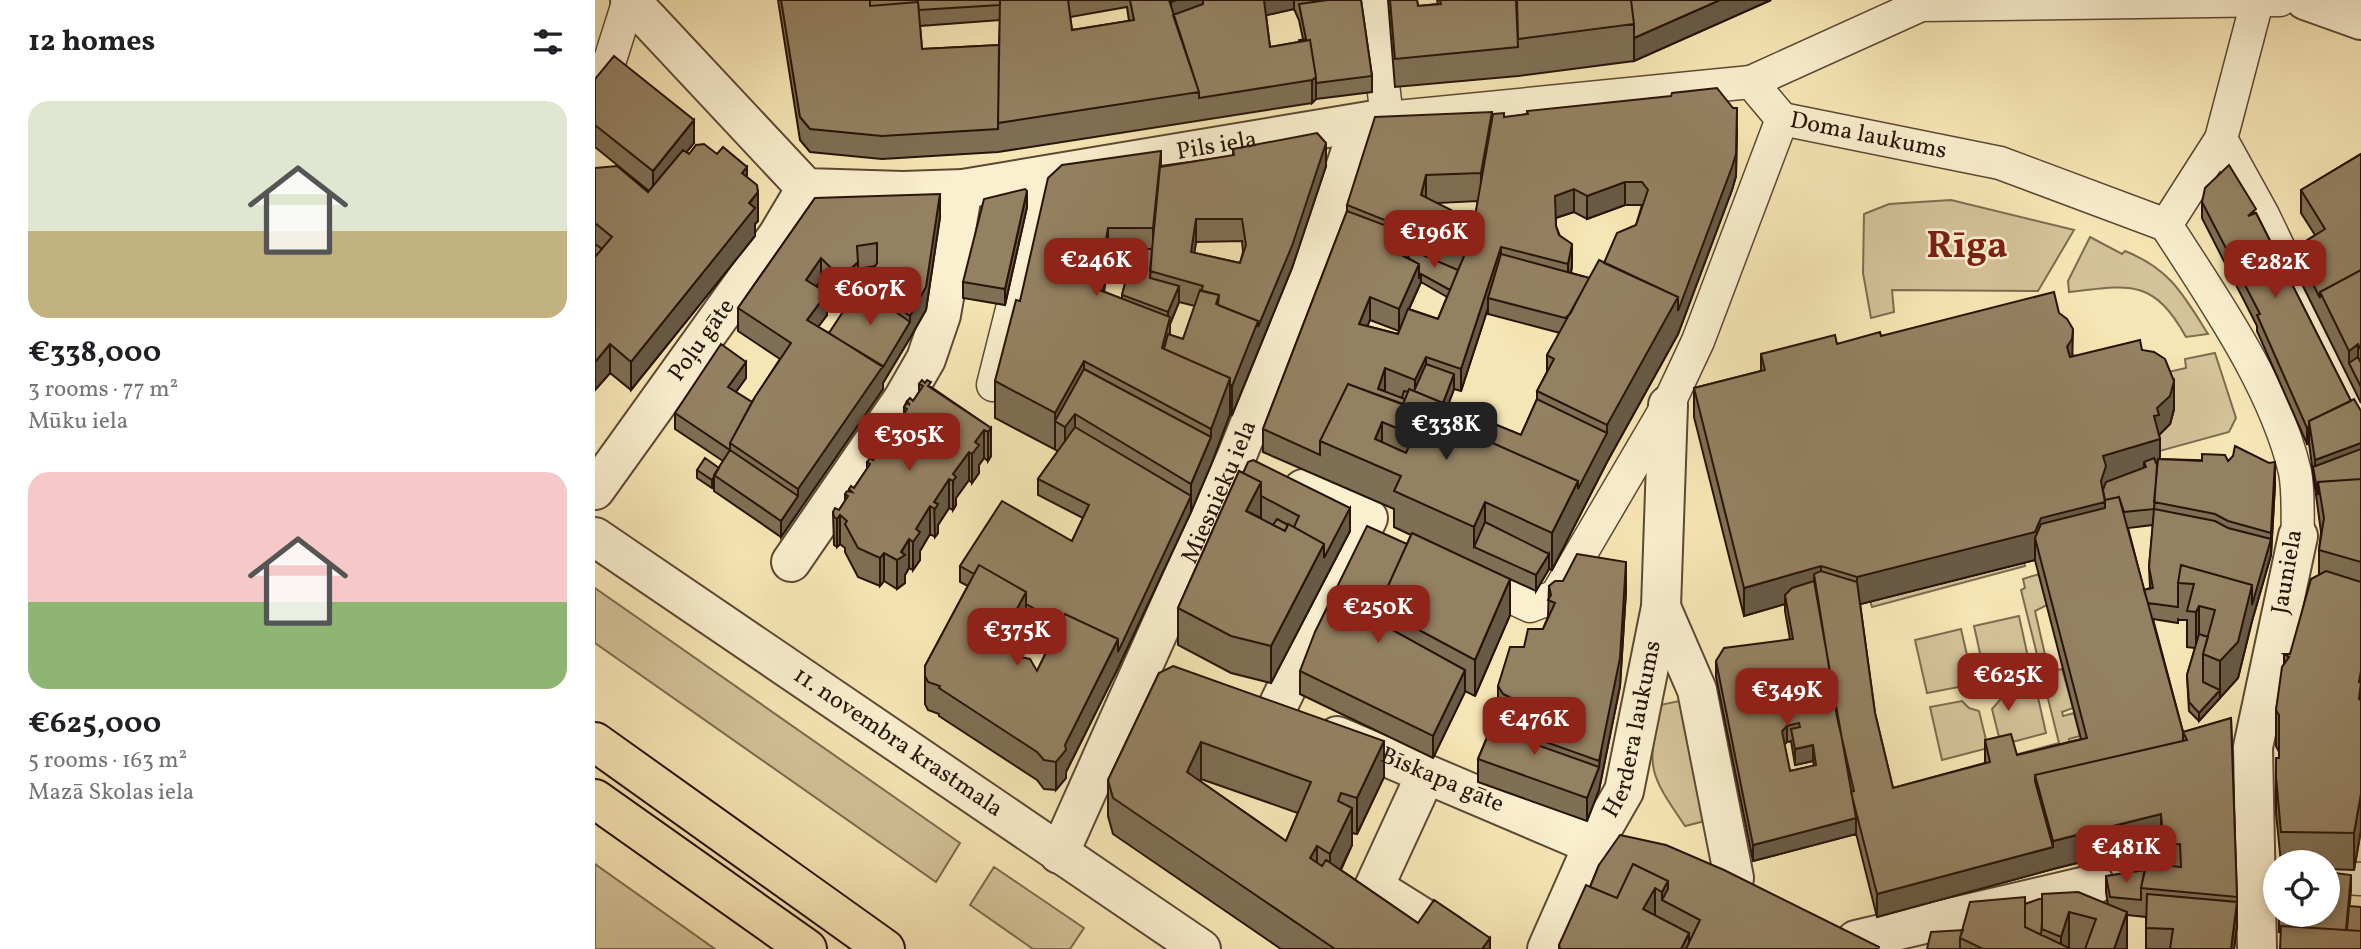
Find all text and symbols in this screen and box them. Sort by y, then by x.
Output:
text: 12 homes [28,21,155,63]
icon: filters [529,23,567,61]
street label: Doma laukums [1787,104,1950,169]
street label: Pils iela [1174,123,1260,170]
icon: home [235,147,361,273]
pin: €196K [1385,210,1483,270]
text: €196K [1400,217,1468,249]
district label: Rīga [1926,221,2008,274]
pin: €246K [1047,238,1145,298]
pin: €282K [2226,240,2324,300]
text: €246K [1060,245,1132,277]
text: €282K [2240,247,2310,279]
pin: €607K [821,268,919,327]
text: €607K [834,274,906,306]
street label: Poļu gāte [661,292,744,389]
text: €338,000 [28,332,161,374]
text: 3 rooms · 77 m² [28,374,178,406]
pin: €338K [1397,402,1495,462]
text: Mūku iela [28,406,128,438]
text: €338K [1411,409,1481,441]
pin: €305K [860,414,958,473]
street label: Miesnieku iela [1174,416,1266,569]
text: €305K [874,420,944,452]
icon: home [235,518,361,644]
street label: Jauniela [2264,527,2312,617]
pin: €250K [1329,586,1427,645]
text: €250K [1343,592,1413,624]
pin: €375K [968,608,1066,668]
text: €375K [983,615,1051,647]
street label: Herdera laukums [1595,638,1671,825]
pin: €625K [1959,654,2057,713]
street label: 11. novembra krastmala [786,659,1009,826]
text: €625K [1973,660,2043,692]
pin: €349K [1738,668,1836,728]
text: €349K [1751,675,1823,707]
pin: €476K [1485,698,1583,757]
text: €625,000 [28,703,161,745]
text: €476K [1499,704,1569,736]
street label: Bīskapa gāte [1375,739,1509,822]
text: 5 rooms · 163 m² [28,745,187,777]
text: Mazā Skolas iela [28,777,194,809]
pin: €481K [2077,826,2175,885]
text: €481K [2091,832,2161,864]
map controls [2263,850,2340,927]
button: locate [2263,850,2340,927]

